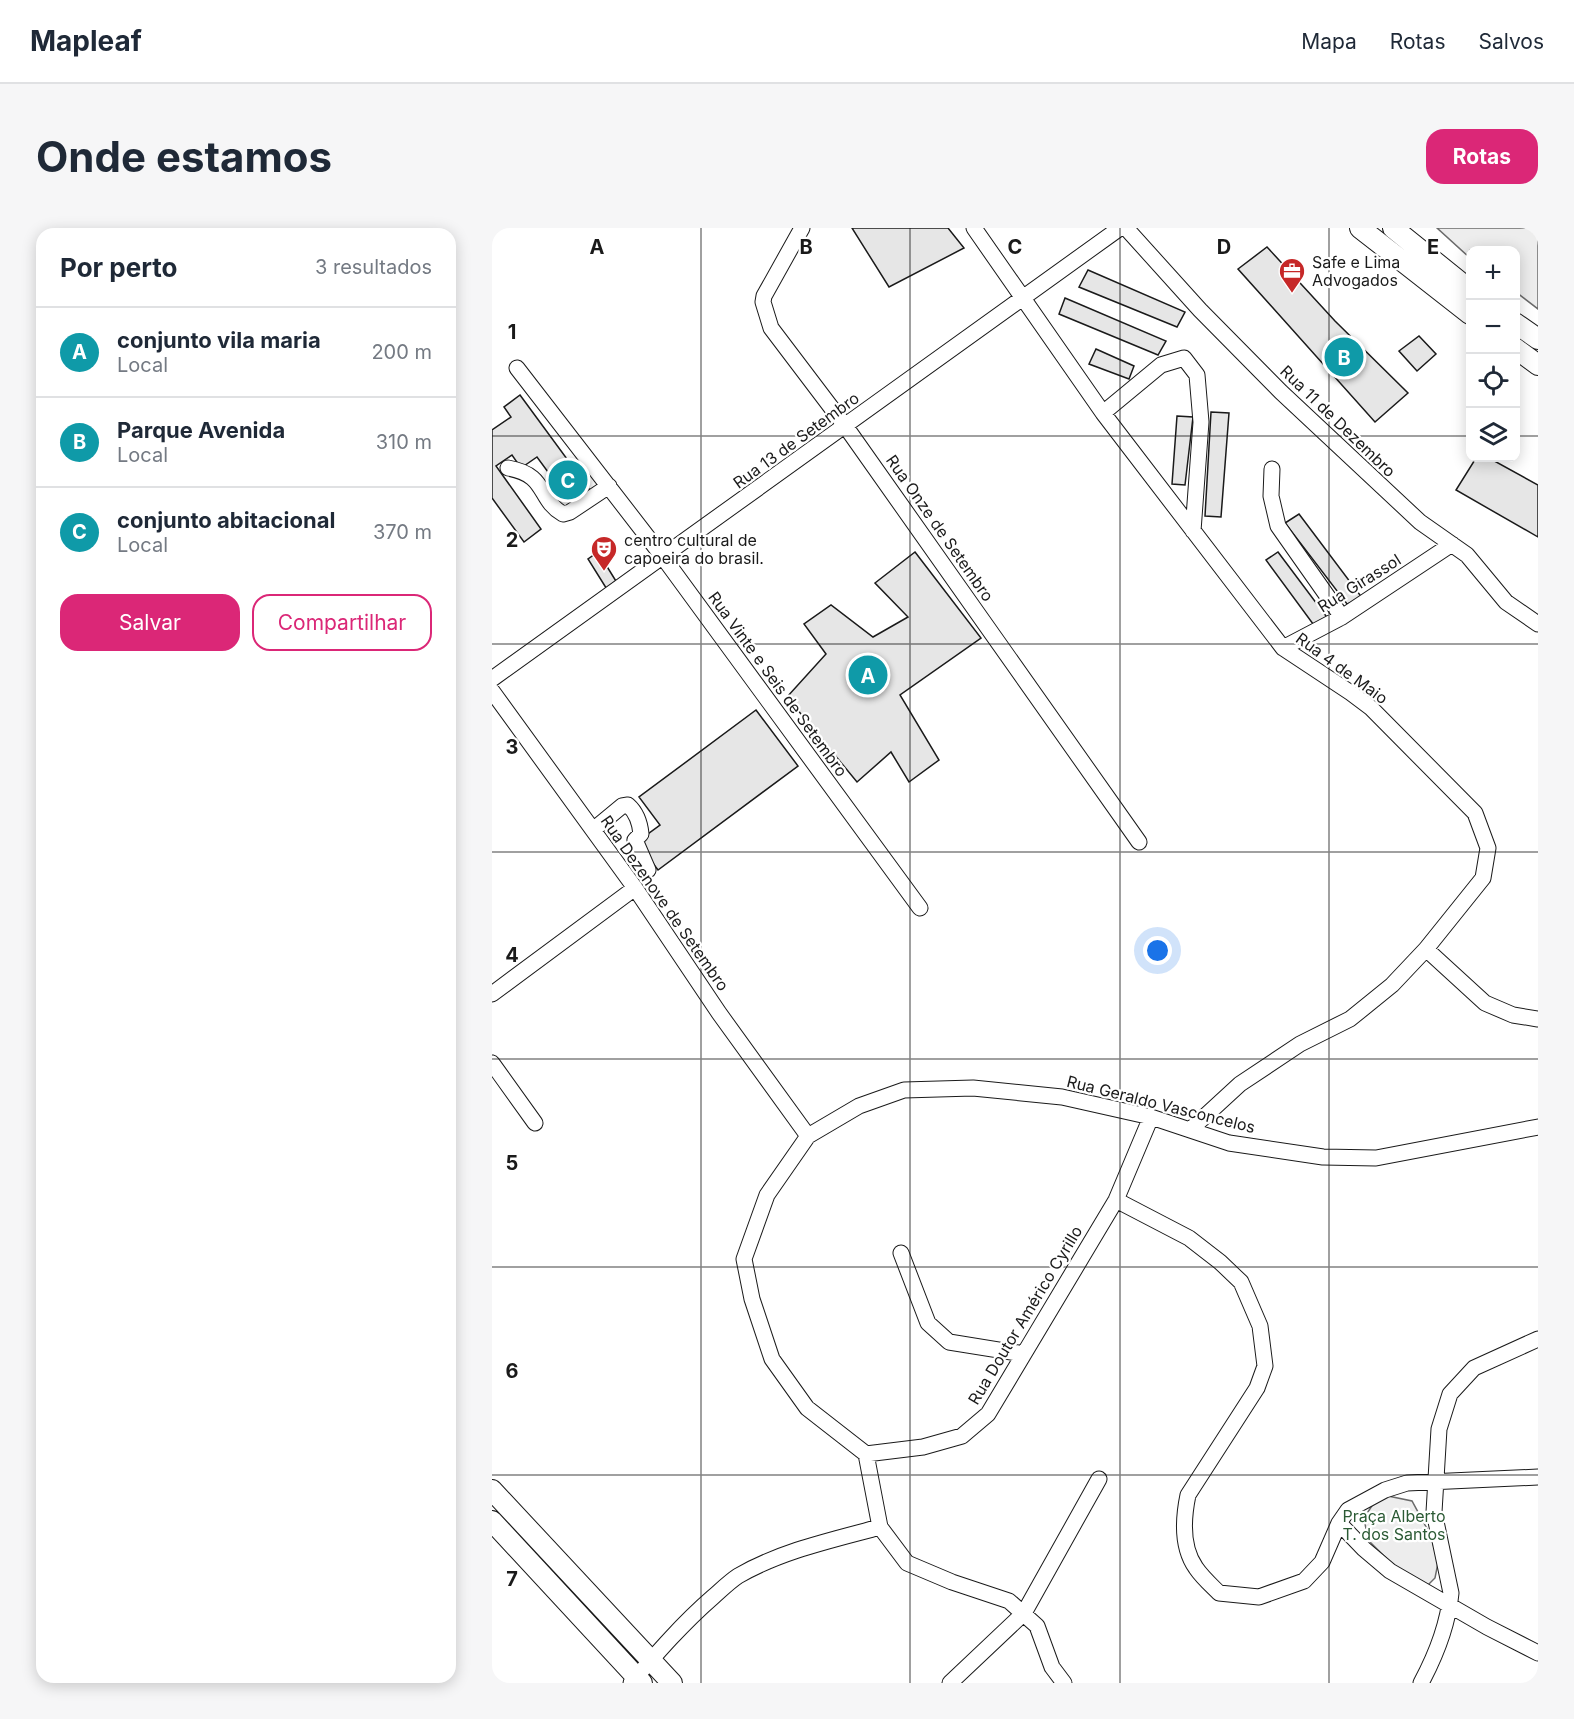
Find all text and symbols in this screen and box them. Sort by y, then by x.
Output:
text: Mapleaf [30,24,142,58]
text: Mapa [1301,29,1357,54]
text: Rotas [1390,29,1445,54]
text: Salvos [1478,29,1544,54]
button: Rotas [1426,129,1538,184]
text: Onde estamos [36,131,332,182]
text: A [590,235,605,259]
text: B [799,235,813,259]
text: C [1008,235,1022,259]
text: D [1217,235,1231,259]
text: E [1427,235,1439,259]
map controls [1466,246,1520,462]
button: + [1466,246,1520,300]
text: Por perto [60,252,178,283]
place label: Safe e Lima Advogados [1312,252,1400,290]
text: 3 resultados [315,255,432,279]
office icon: Safe e Lima Advogados [1277,256,1307,294]
button: − [1466,300,1520,354]
text: 1 [508,320,516,344]
text: conjunto vila maria [117,327,321,353]
pin: B [1324,334,1364,380]
text: A [72,340,87,364]
text: 200 m [371,340,432,364]
text: Local [117,353,168,377]
button: locate [1466,354,1520,408]
street label: Rua 11 de Dezembro [1276,361,1400,481]
street label: Rua 13 de Setembro [729,388,863,492]
button: layers [1466,408,1520,462]
text: Parque Avenida [117,417,285,443]
text: B [73,430,86,454]
text: 310 m [376,430,432,454]
text: Local [117,443,168,467]
street label: Rua Onze de Setembro [882,451,998,605]
pin: C [548,458,588,502]
text: conjunto abitacional [117,507,335,533]
text: C [72,520,87,544]
text: 370 m [373,520,432,544]
text: 2 [506,528,518,552]
place label: centro cultural de capoeira do brasil. [624,530,764,568]
text: Local [117,533,168,557]
theatre icon: centro cultural de capoeira do brasil. [589,534,619,572]
street label: Rua Girassol [1314,550,1404,616]
street label: Rua Vinte e Seis de Setembro [704,588,852,780]
button: Salvar [60,594,240,651]
button: Compartilhar [252,594,432,651]
street label: Rua 4 de Maio [1292,628,1392,708]
pin: A [848,652,887,698]
text: 3 [506,735,518,759]
street label: Rua Dezenove de Setembro [597,811,733,995]
your location [1143,936,1172,965]
text: 4 [505,943,519,967]
street label: Rua Geraldo Vasconcelos [1065,1071,1257,1137]
text: 5 [506,1151,518,1175]
street label: Rua Doutor Américo Cyrillo [964,1222,1086,1408]
text: 6 [506,1359,519,1383]
park label: Praça Alberto T. dos Santos [1342,1506,1446,1544]
text: 7 [506,1567,518,1591]

